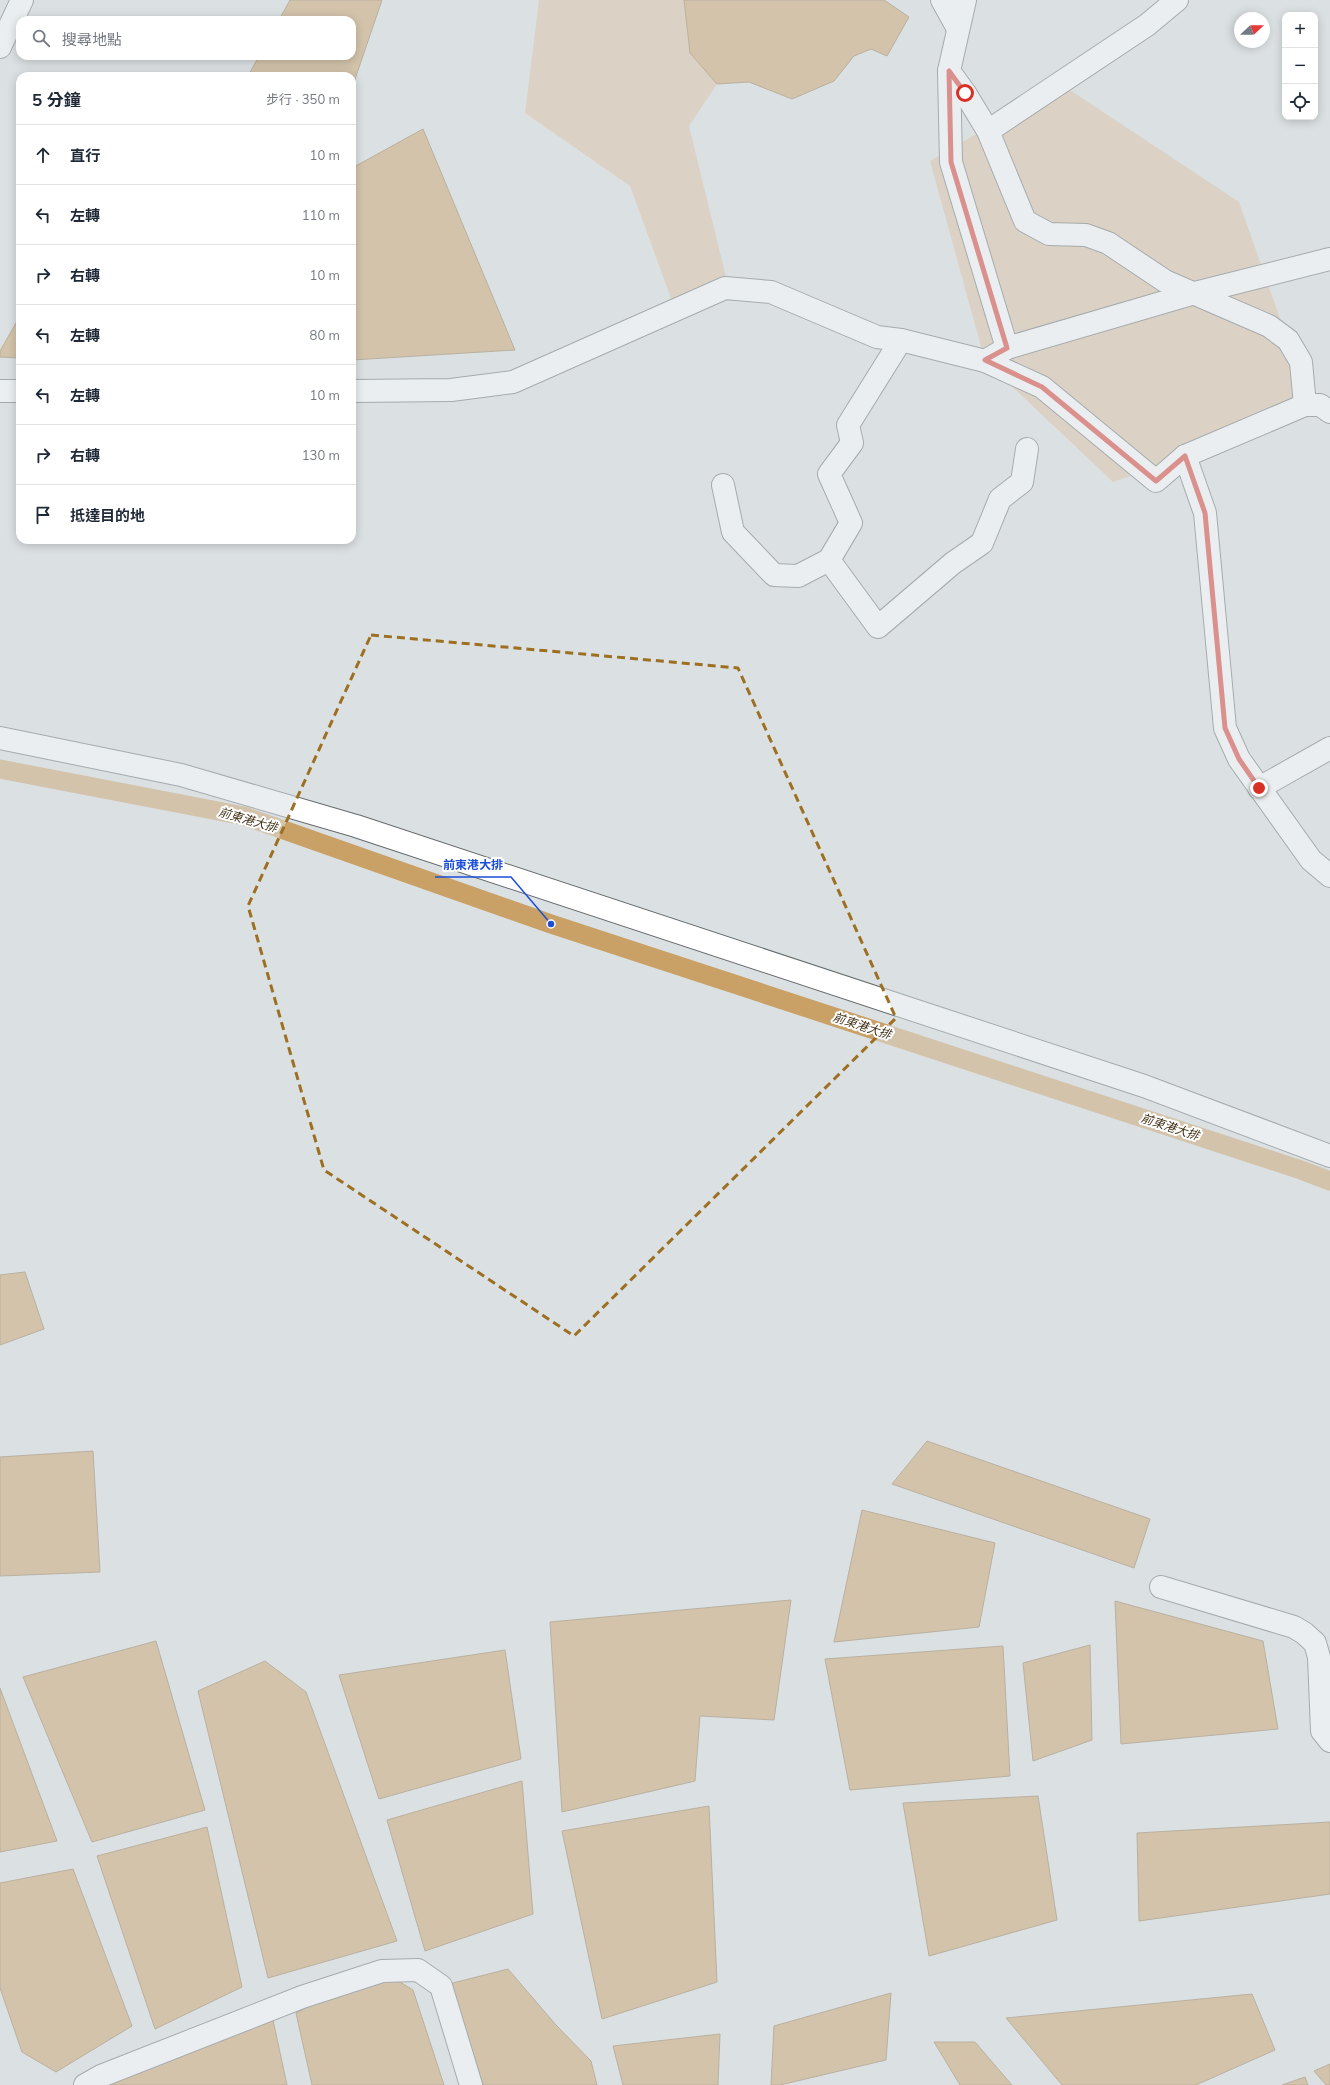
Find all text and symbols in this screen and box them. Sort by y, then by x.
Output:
north arrow [1234,12,1270,48]
map controls [1282,12,1318,120]
button: + [1282,12,1318,48]
search box [16,16,356,60]
icon: search [30,27,52,49]
text: 搜尋地點 [62,30,122,49]
button: − [1282,48,1318,84]
route start [956,84,974,102]
button: locate [1282,84,1318,120]
text: 5 分鐘 [32,89,81,110]
text: 步行 · 350 m [266,91,340,107]
icon: ahead [32,144,54,166]
text: 直行 [70,146,100,165]
text: 10 m [310,147,340,163]
icon: left [32,204,54,226]
text: 左轉 [70,206,100,225]
text: 110 m [302,207,340,223]
icon: right [32,264,54,286]
text: 右轉 [70,266,100,285]
text: 10 m [310,267,340,283]
icon: left [32,324,54,346]
text: 左轉 [70,326,100,345]
text: 80 m [310,327,340,343]
icon: left [32,384,54,406]
text: 左轉 [70,386,100,405]
text: 10 m [310,387,340,403]
icon: right [32,444,54,466]
text: 右轉 [70,446,100,465]
text: 130 m [302,447,340,463]
icon: arrive [32,504,54,526]
text: 抵達目的地 [70,506,145,525]
route end [1250,779,1268,797]
water label: 前東港大排 [217,804,281,836]
callout: 前東港大排 [435,853,511,877]
text: 前東港大排 [443,857,503,872]
water label: 前東港大排 [831,1009,895,1043]
water label: 前東港大排 [1139,1110,1203,1144]

